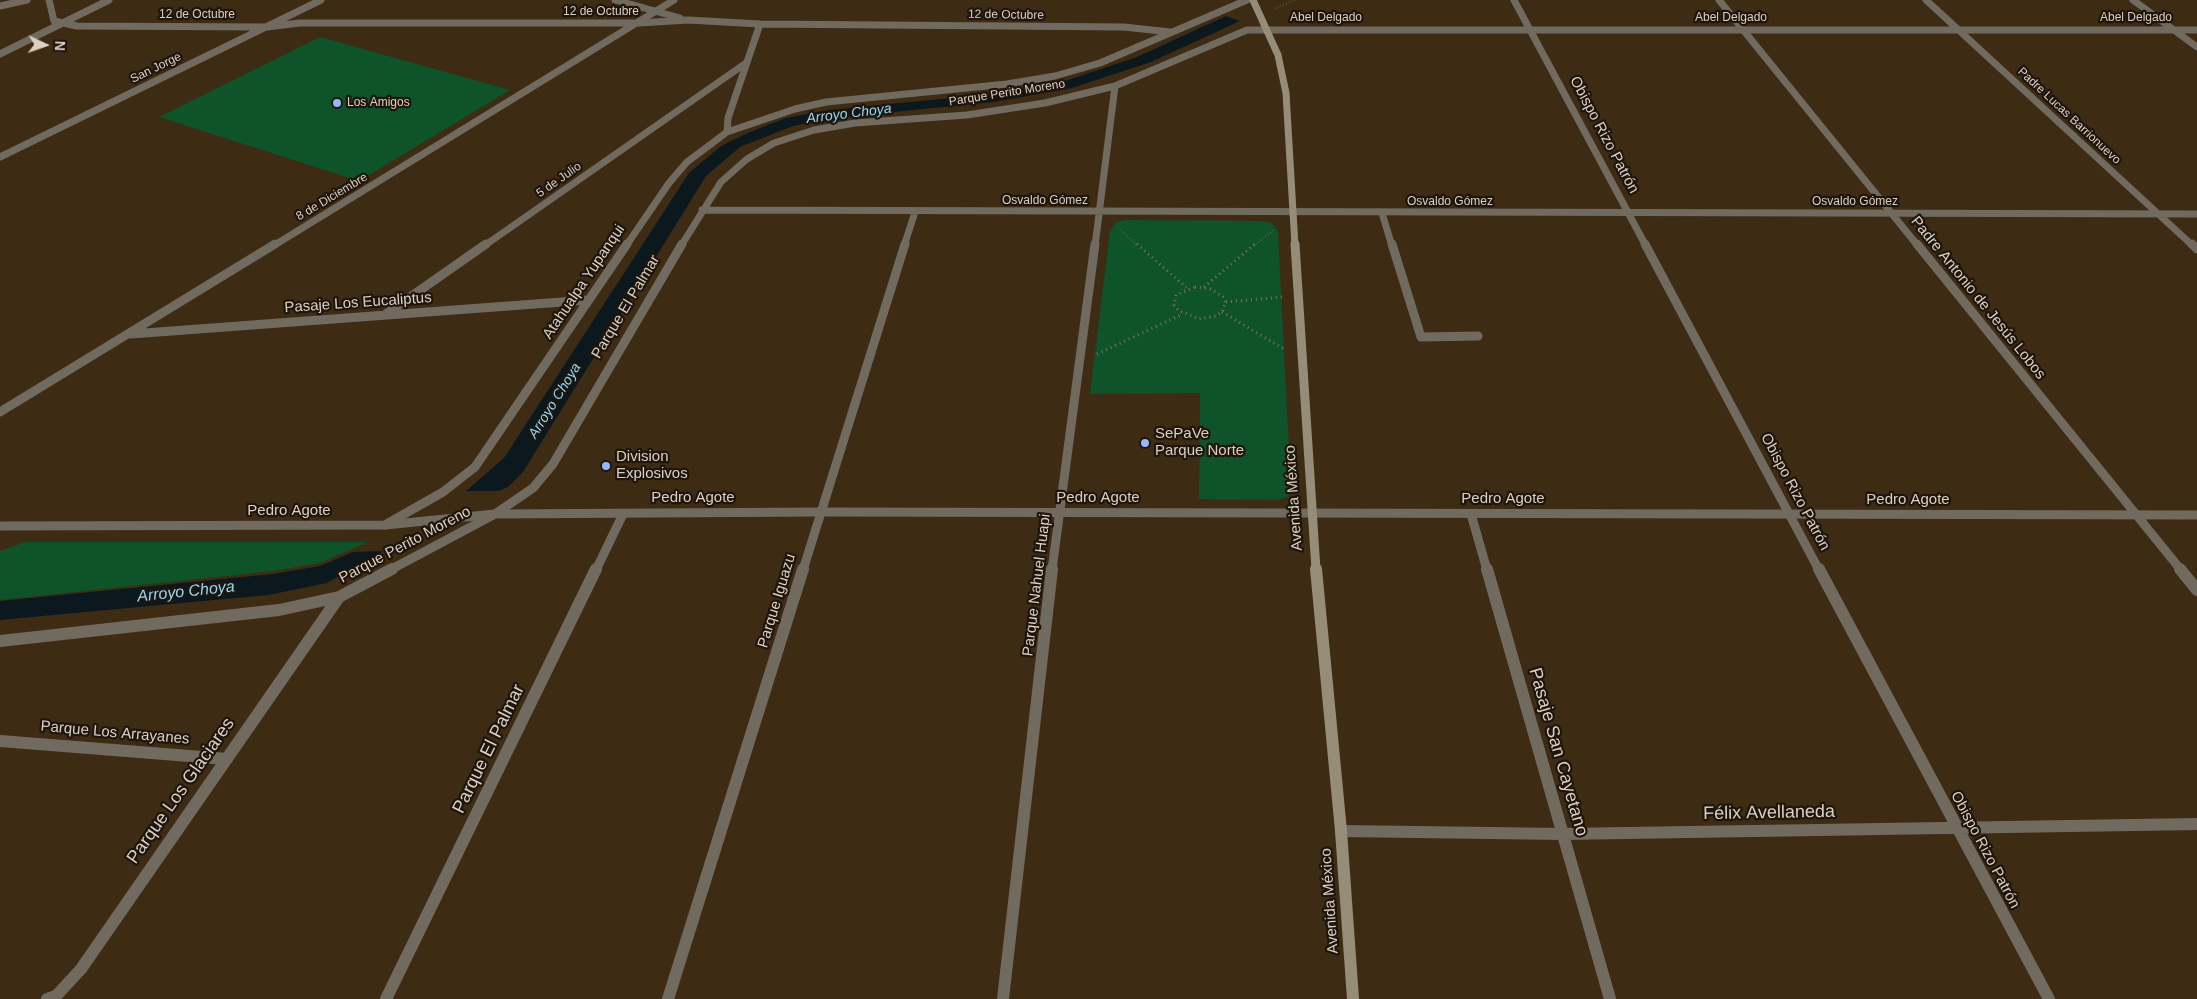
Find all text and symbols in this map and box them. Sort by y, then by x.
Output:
street label: 12 de Octubre [563,5,639,19]
street label: 12 de Octubre [968,7,1044,23]
street label: 12 de Octubre [159,8,235,22]
street label: Abel Delgado [1290,11,1362,25]
street label: Abel Delgado [1695,11,1767,25]
street label: Abel Delgado [2100,11,2172,25]
north arrow [20,20,70,70]
text: N [52,40,68,51]
street label: San Jorge [128,50,184,86]
street label: Padre Lucas Barrionuevo [2015,65,2123,167]
street label: Obispo Rizo Patrón [1566,73,1642,197]
street label: Parque Perito Moreno [948,77,1066,109]
place label: Los Amigos [347,96,410,110]
marker: Los Amigos [331,97,343,109]
water label: Arroyo Choya [805,100,893,128]
street label: 5 de Julio [534,159,584,201]
street label: 8 de Diciembre [294,170,370,224]
street label: Osvaldo Gómez [1002,194,1088,208]
street label: Osvaldo Gómez [1407,195,1493,209]
street label: Osvaldo Gómez [1812,195,1898,209]
street label: Padre Antonio de Jesús Lobos [1907,213,2049,383]
street label: Atahualpa Yupanqui [539,221,629,343]
street label: Parque El Palmar [588,252,664,362]
street label: Pasaje Los Eucaliptus [284,289,432,317]
water label: Arroyo Choya [525,360,585,442]
place label: SePaVe Parque Norte [1155,425,1244,460]
street label: Obispo Rizo Patrón [1757,430,1833,554]
marker: SePaVe Parque Norte [1139,437,1151,449]
street label: Avenida México [1281,445,1307,551]
place label: Division Explosivos [616,448,688,483]
marker: Division Explosivos [600,460,612,472]
street label: Pedro Agote [651,489,735,507]
street label: Pedro Agote [1056,489,1140,507]
street label: Pedro Agote [1461,490,1545,508]
street label: Pedro Agote [1866,491,1950,509]
street label: Pedro Agote [247,502,331,520]
street label: Parque Perito Moreno [336,503,474,587]
street label: Parque Nahuel Huapi [1019,513,1055,657]
street label: Parque Iguazu [754,552,800,650]
water label: Arroyo Choya [136,577,236,607]
street label: Pasaje San Cayetano [1524,665,1592,839]
street label: Parque El Palmar [448,681,530,817]
street label: Parque Los Glaciares [123,714,239,868]
street label: Parque Los Arrayanes [40,718,190,748]
street label: Obispo Rizo Patrón [1947,788,2023,912]
street label: Félix Avellaneda [1703,801,1835,825]
street label: Avenida México [1317,848,1343,954]

